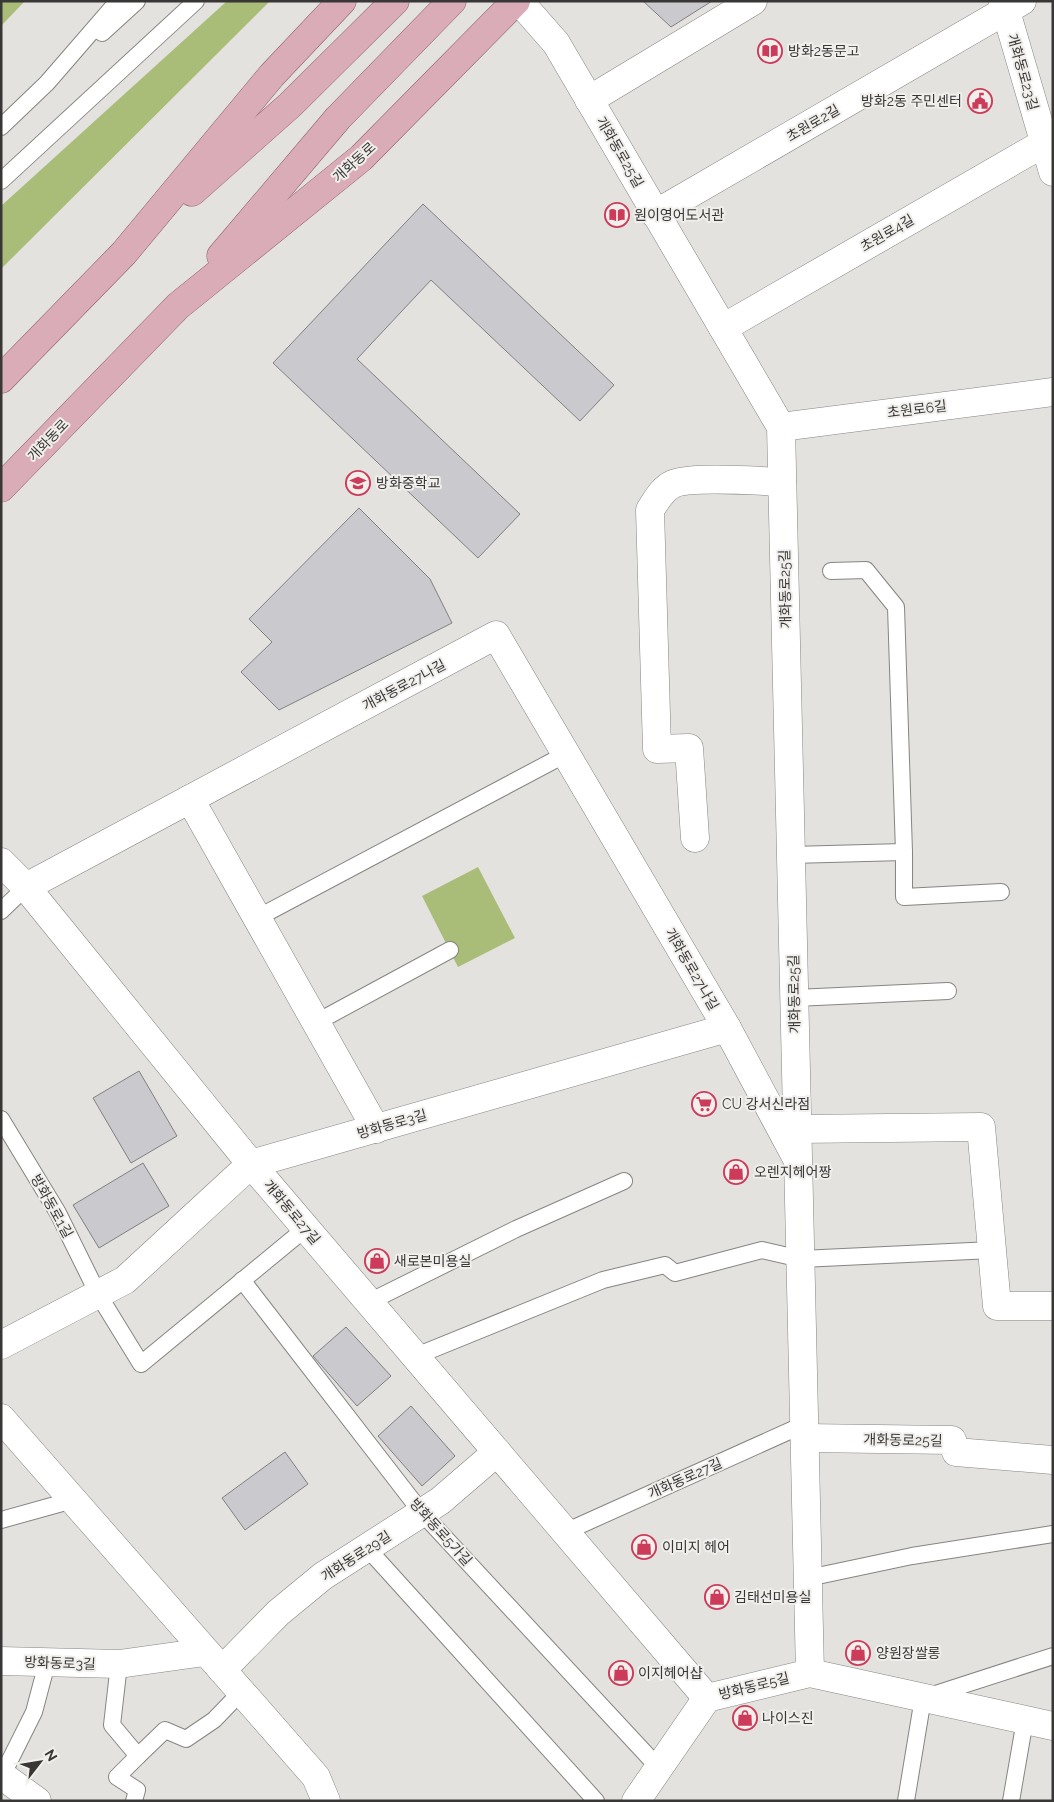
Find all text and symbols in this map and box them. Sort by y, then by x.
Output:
street label: 개화동로23길 [1004,32,1042,112]
library icon: 방화2동문고 [757,38,783,64]
place label: 방화2동문고 [788,43,860,59]
public building icon: 방화2동 주민센터 [967,88,993,114]
place label: 방화2동 주민센터 [861,93,962,109]
street label: 초원로2길 [784,101,842,145]
street label: 개화동로25길 [593,114,647,190]
street label: 개화동로 [329,139,379,185]
library icon: 원이영어도서관 [604,202,630,228]
place label: 원이영어도서관 [634,207,724,223]
street label: 초원로4길 [857,211,917,255]
street label: 초원로6길 [886,397,948,421]
street label: 개화동로 [24,416,72,464]
school or university icon: 방화중학교 [345,470,371,496]
place label: 방화중학교 [376,475,441,491]
street label: 개화동로25길 [776,549,794,629]
street label: 개화동로27나길 [360,656,448,714]
street label: 개화동로27나길 [662,925,722,1013]
street label: 개화동로25길 [785,954,803,1034]
supermarket icon: CU 강서신라점 [691,1091,717,1117]
place label: CU 강서신라점 [722,1096,810,1112]
street label: 방화동로3길 [355,1106,429,1142]
shop icon: 오렌지헤어짱 [723,1159,749,1185]
place label: 오렌지헤어짱 [754,1164,831,1180]
street label: 방화동로1길 [28,1171,76,1241]
street label: 개화동로27길 [260,1177,324,1247]
shop icon: 새로본미용실 [364,1248,390,1274]
place label: 새로본미용실 [394,1253,471,1269]
street label: 개화동로25길 [863,1431,943,1449]
street label: 개화동로27길 [646,1455,724,1501]
street label: 방화동로5가길 [407,1495,475,1569]
street label: 개화동로29길 [318,1528,394,1584]
shop icon: 이미지 헤어 [631,1534,657,1560]
place label: 이미지 헤어 [662,1539,730,1555]
shop icon: 김태선미용실 [704,1584,730,1610]
place label: 김태선미용실 [734,1589,811,1605]
shop icon: 양원장쌀롱 [845,1640,871,1666]
place label: 양원장쌀롱 [876,1645,941,1661]
street label: 방화동로3길 [24,1654,96,1672]
shop icon: 이지헤어샵 [608,1660,634,1686]
place label: 이지헤어샵 [638,1665,703,1681]
street label: 방화동로5길 [717,1670,791,1702]
shop icon: 나이스진 [732,1705,758,1731]
place label: 나이스진 [762,1710,814,1726]
north arrow [15,1737,65,1787]
text: N [42,1747,61,1764]

